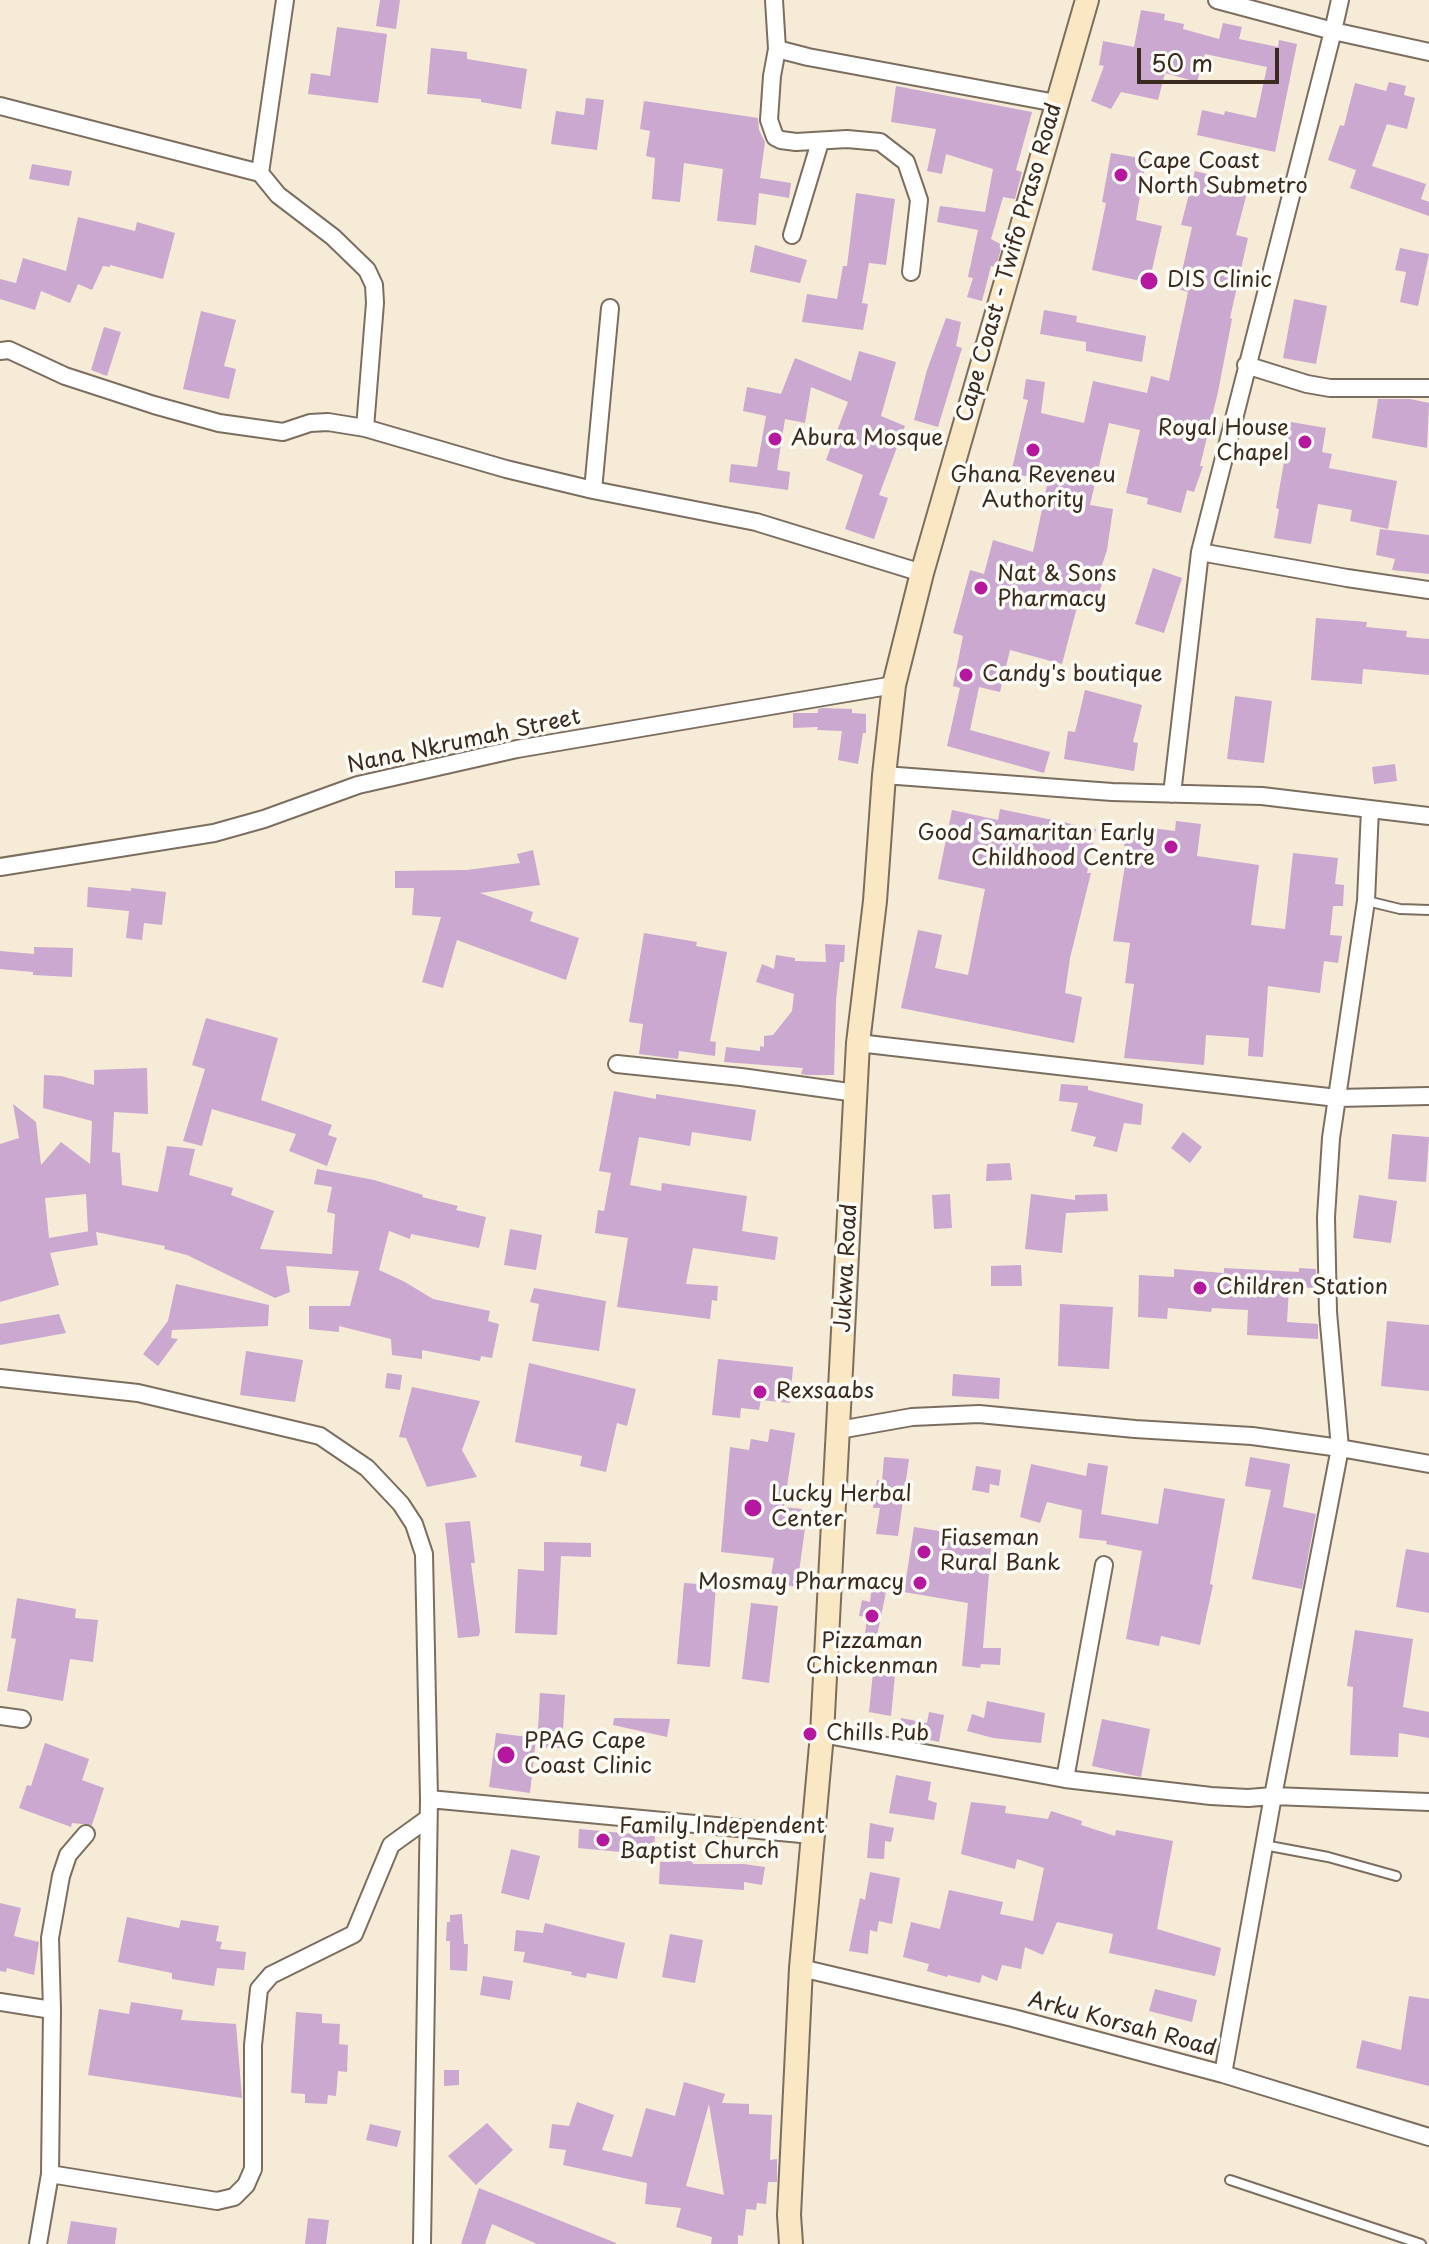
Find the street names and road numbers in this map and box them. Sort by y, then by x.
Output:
street label: Cape Coast - Twifo Praso Road [952,100,1068,426]
street label: Nana Nkrumah Street [345,704,583,780]
street label: Jukwa Road [830,1203,864,1333]
street label: Arku Korsah Road [1025,1987,1219,2063]

